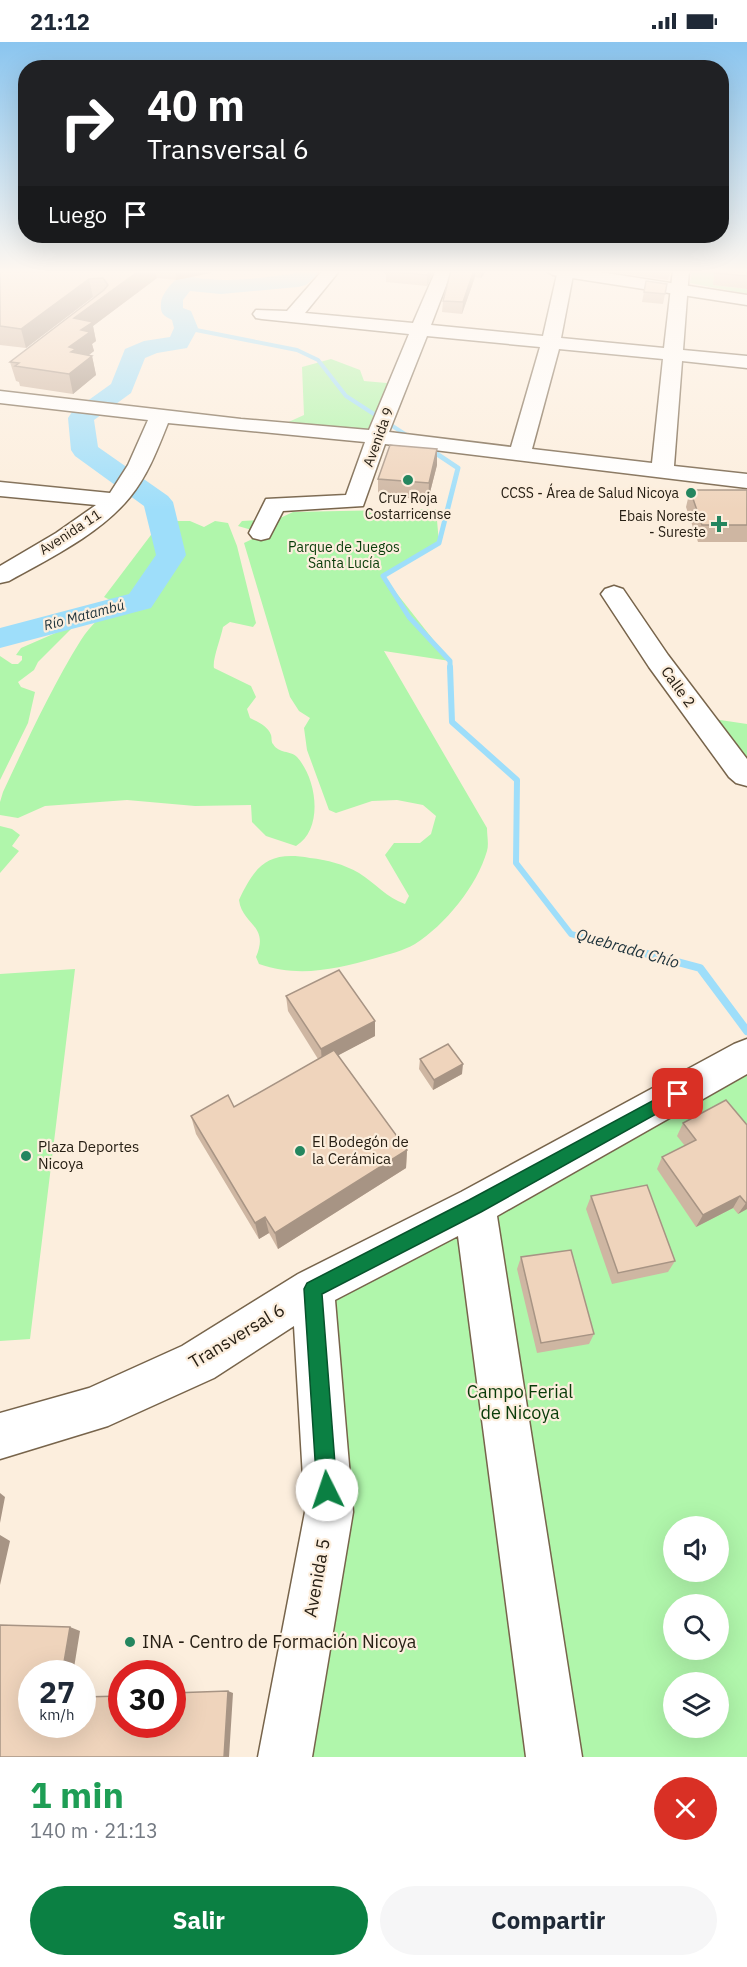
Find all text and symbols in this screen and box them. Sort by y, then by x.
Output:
text: 21:12 [30,7,90,36]
text: 40 m [147,78,245,133]
icon: right [48,84,126,162]
text: Transversal 6 [147,131,309,166]
icon: arrive [119,198,152,231]
text: Luego [48,200,107,229]
street label: Avenida 9 [359,405,397,469]
marker: Cruz Roja Costarricense [401,473,415,487]
place label: CCSS - Área de Salud Nicoya [501,483,680,502]
marker: CCSS - Área de Salud Nicoya [684,486,698,500]
place label: Cruz Roja Costarricense [365,489,452,523]
street label: Avenida 11 [36,505,104,559]
place label: Ebais Noreste - Sureste [619,507,706,541]
marker: Ebais Noreste - Sureste [710,515,728,533]
park label: Parque de Juegos Santa Lucía [288,538,400,572]
water label: Río Matambú [42,596,126,634]
street label: Calle 2 [657,662,700,711]
water label: Quebrada Chío [574,924,682,972]
pin [652,1068,703,1119]
icon: arrive [661,1077,694,1110]
place label: El Bodegón de la Cerámica [312,1132,409,1168]
place label: Plaza Deportes Nicoya [38,1137,139,1173]
marker: El Bodegón de la Cerámica [293,1144,307,1158]
marker: Plaza Deportes Nicoya [19,1149,33,1163]
street label: Transversal 6 [185,1298,289,1373]
park label: Campo Ferial de Nicoya [467,1380,573,1424]
position arrow [295,1458,359,1522]
map controls [663,1516,729,1738]
button: sound [663,1516,729,1582]
street label: Avenida 5 [298,1537,335,1619]
button: search [663,1594,729,1660]
place label: INA - Centro de Formación Nicoya [142,1630,417,1653]
marker: INA - Centro de Formación Nicoya [123,1635,137,1649]
speed limit sign: 30 [108,1660,186,1738]
text: 27 [39,1672,75,1711]
button: layers [663,1672,729,1738]
text: km/h [39,1705,75,1724]
text: 1 min [30,1771,124,1818]
button: close [654,1777,717,1840]
text: 140 m · 21:13 [30,1817,158,1844]
button: Salir [30,1886,368,1955]
button: Compartir [380,1886,717,1955]

